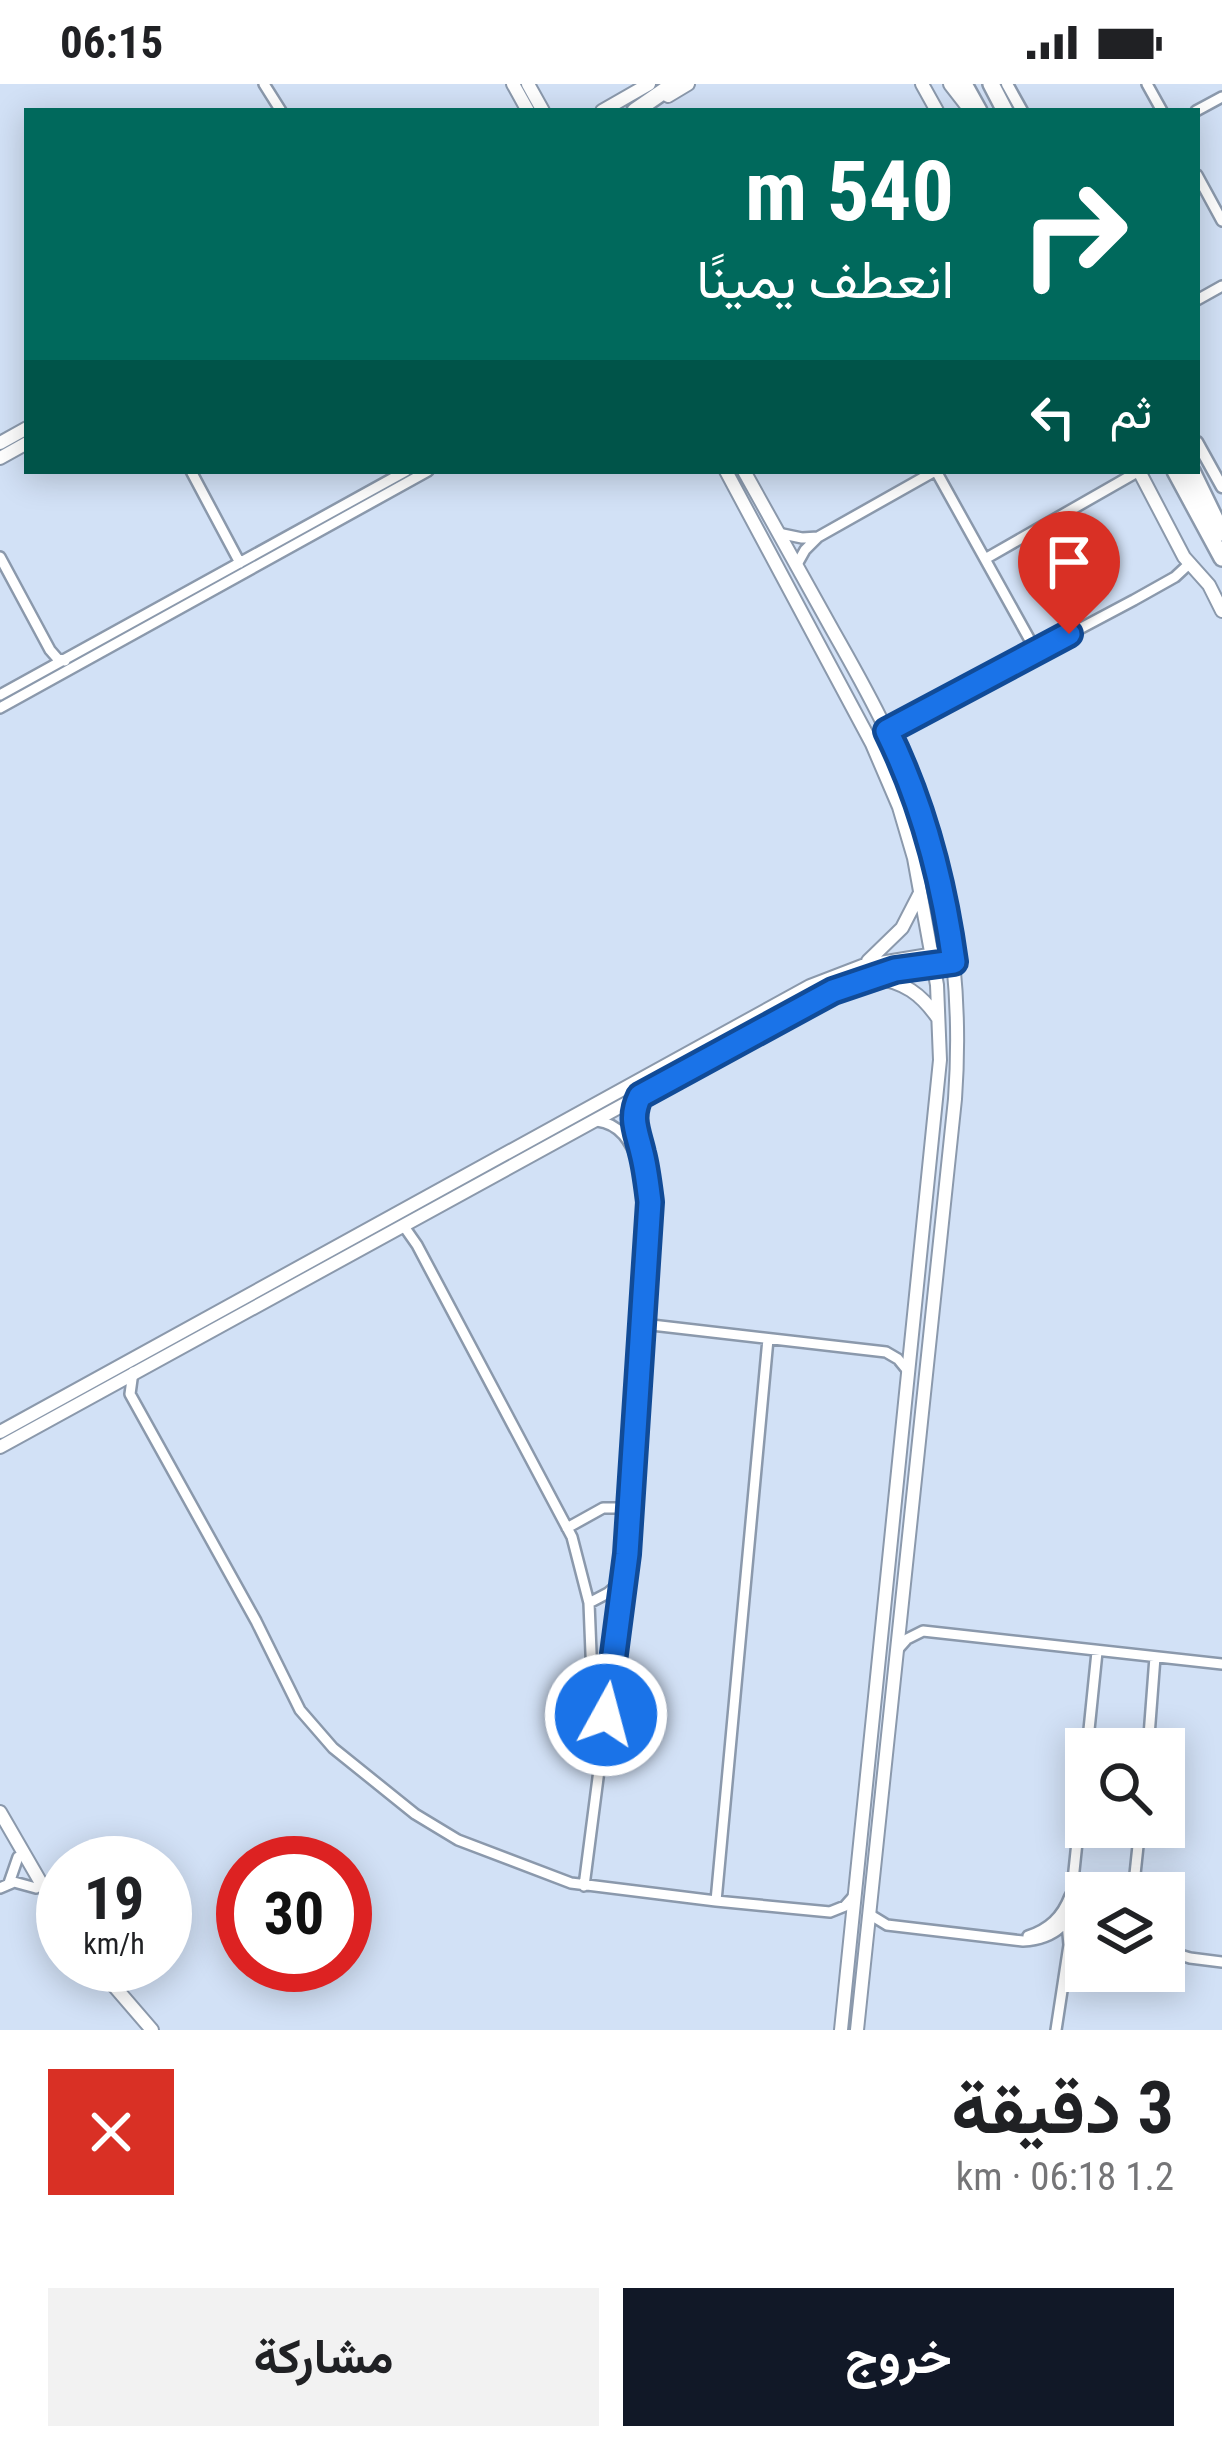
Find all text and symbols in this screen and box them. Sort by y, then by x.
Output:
text: 06:15 [60,16,163,69]
text: 540 m [745,142,954,241]
icon: right [996,156,1152,312]
text: انعطف يمينًا [696,248,954,311]
icon: left [1020,384,1086,450]
text: ثم [1110,386,1152,439]
pin [1018,511,1120,634]
icon: arrive [1036,529,1102,595]
position arrow [543,1652,669,1778]
map controls [1065,1728,1185,1992]
button: search [1065,1728,1185,1848]
speed limit sign: 30 [216,1836,372,1992]
text: 19 [84,1863,144,1934]
button: layers [1065,1872,1185,1992]
text: km/h [83,1926,145,1961]
text: 3 دقيقة [951,2066,1174,2151]
button: close [48,2069,174,2195]
text: 1.2 km · 06:18 [956,2154,1174,2200]
button: مشاركة [48,2288,599,2426]
button: خروج [623,2288,1174,2426]

